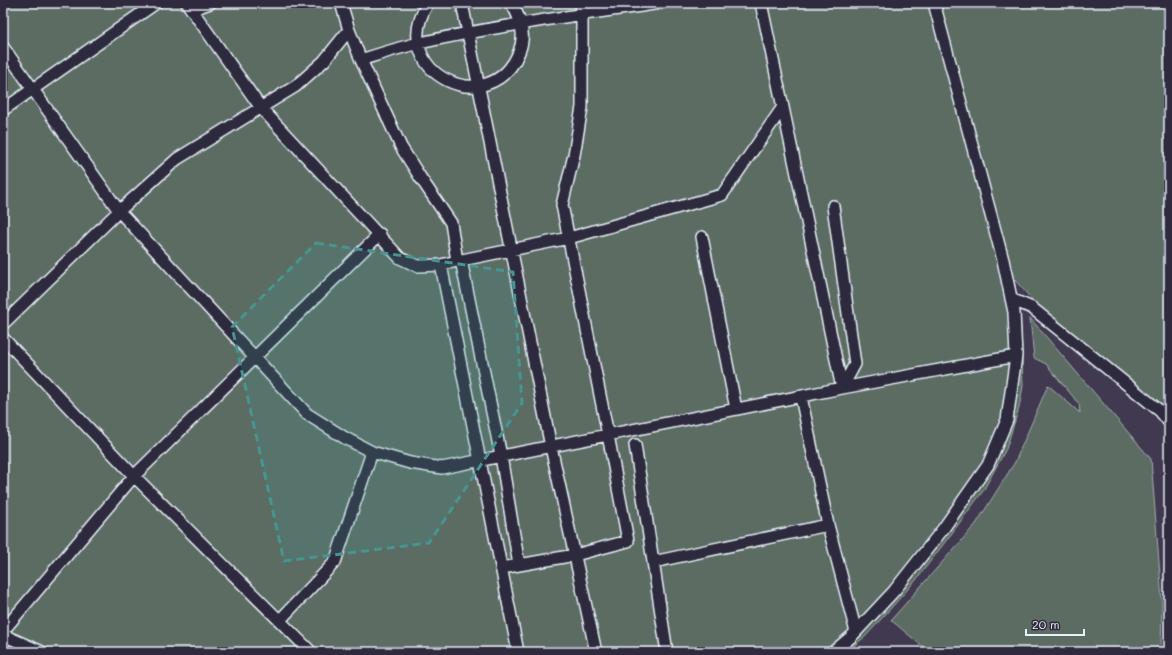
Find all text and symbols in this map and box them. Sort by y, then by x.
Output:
scale bar [1026,611,1084,637]
text: 20 m [1032,616,1060,632]

